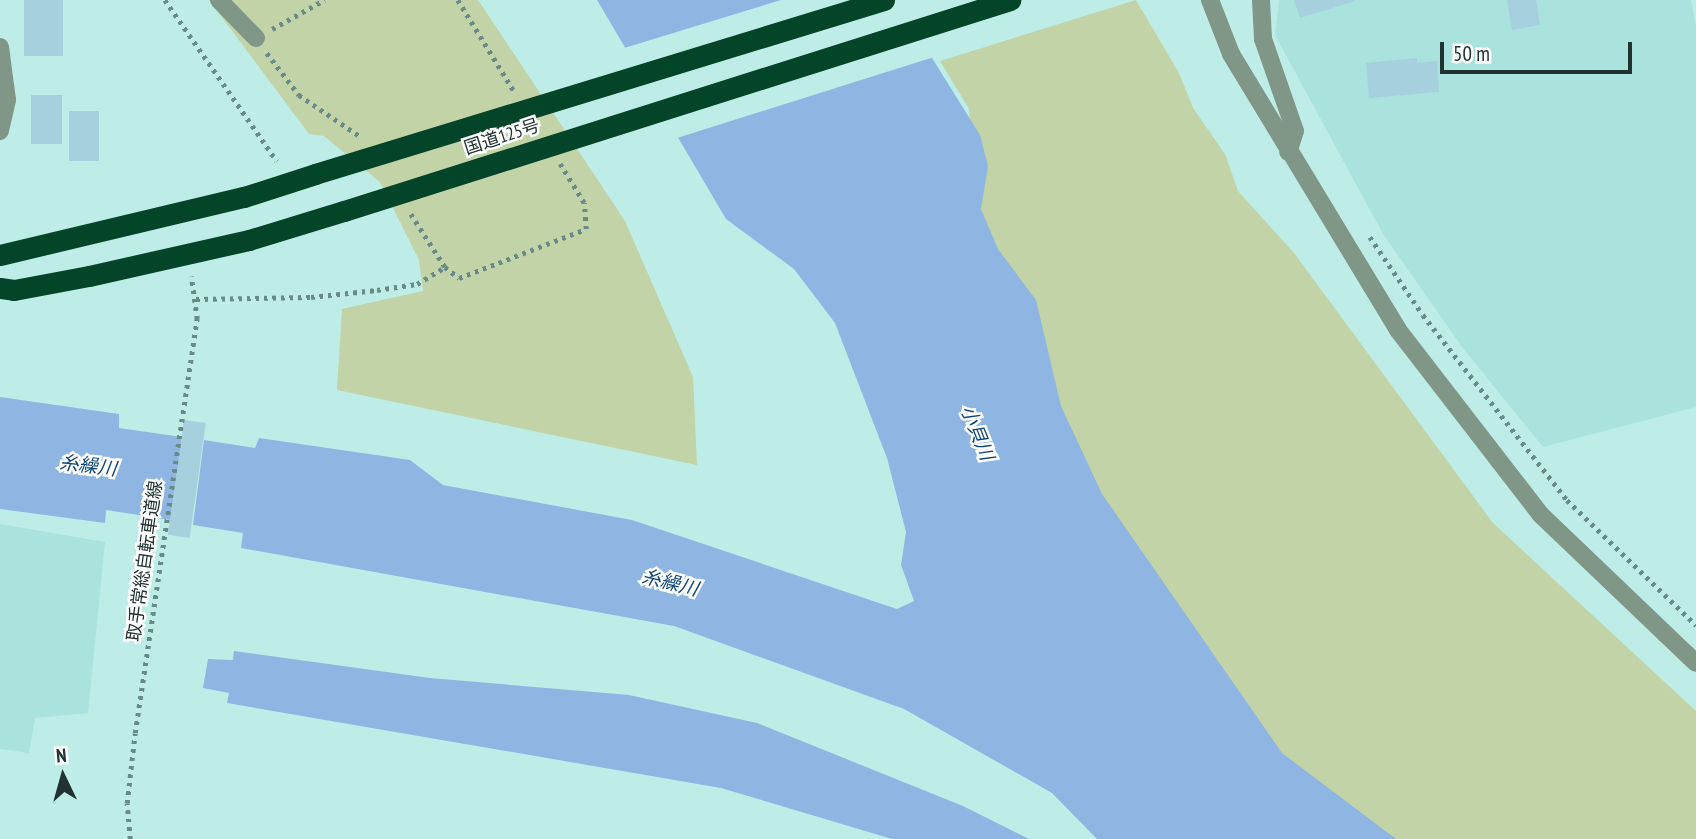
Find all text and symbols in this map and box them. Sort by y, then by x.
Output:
scale bar [1444,28,1636,72]
text: 50 m [1453,40,1490,67]
street label: 国道125号 [461,115,543,159]
water label: 小貝川 [956,402,998,464]
water label: 糸繰川 [58,451,118,481]
street label: 取手常総自転車道線 [123,479,167,643]
water label: 糸繰川 [640,565,700,601]
north arrow [28,741,98,811]
text: N [55,743,67,767]

